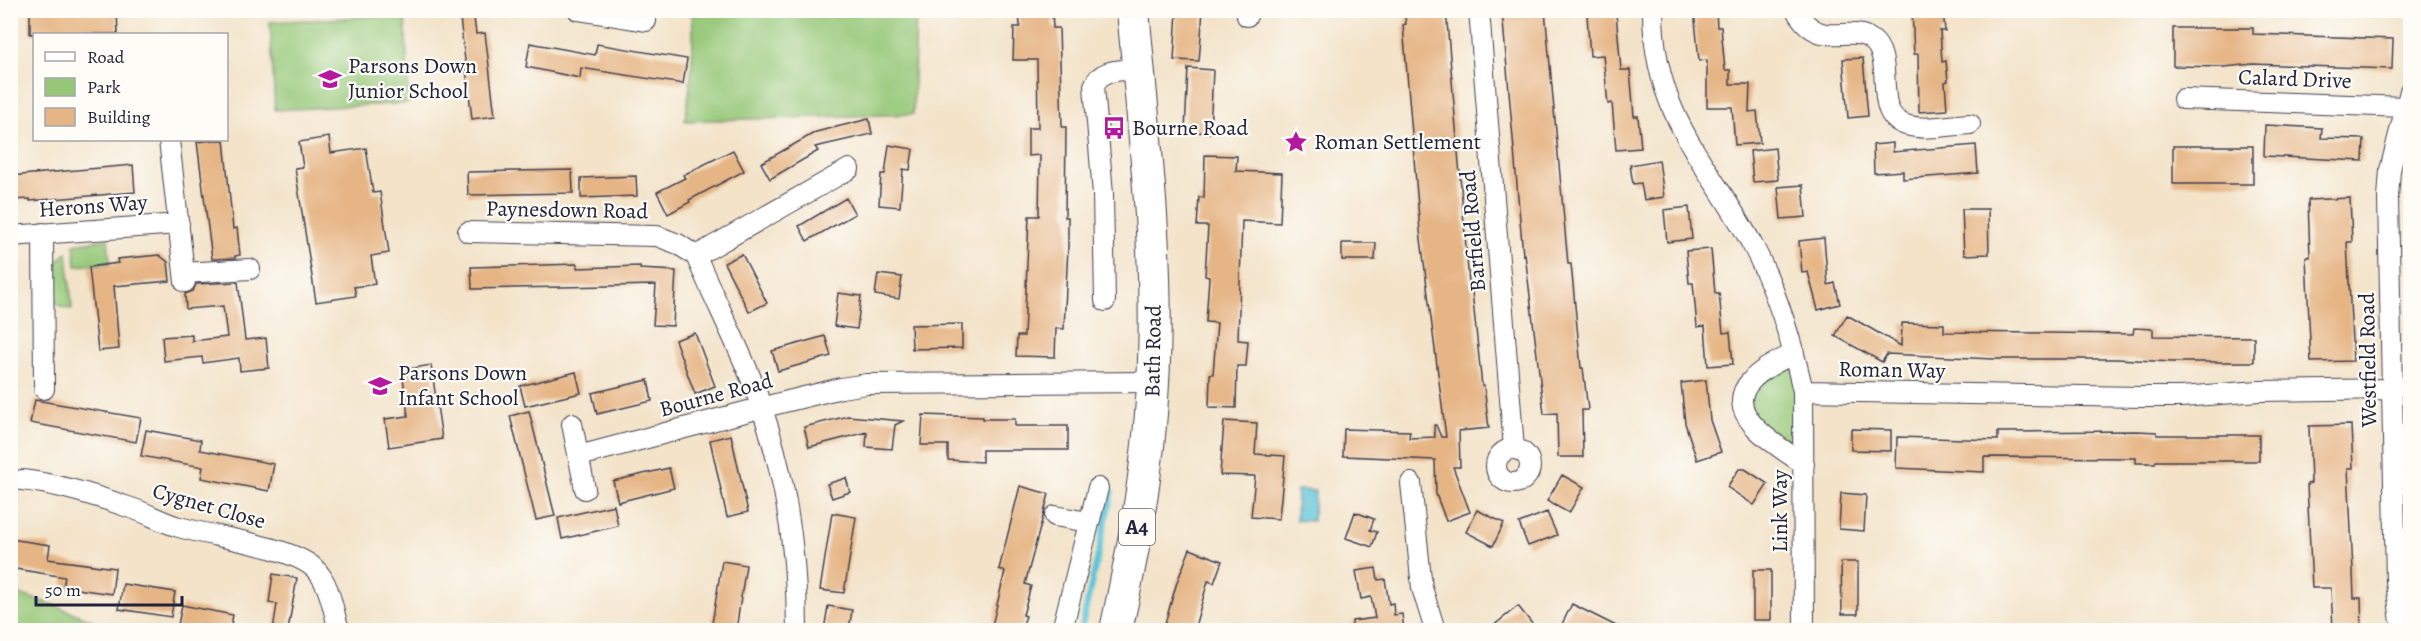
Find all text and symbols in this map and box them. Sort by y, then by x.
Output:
legend [33,33,228,141]
text: Road [87,45,125,69]
place label: Parsons Down Junior School [348,51,477,106]
street label: Calard Drive [2238,62,2352,96]
school or university icon: Parsons Down Junior School [317,66,343,92]
text: Park [87,75,121,99]
text: Building [87,105,151,129]
place label: Bourne Road [1132,113,1248,143]
bus stop icon: Bourne Road [1101,115,1127,141]
place label: Roman Settlement [1314,127,1481,157]
place icon: Roman Settlement [1283,129,1309,155]
street label: Barfield Road [1453,169,1493,293]
street label: Herons Way [38,187,149,225]
street label: Paynesdown Road [486,194,649,226]
street label: Westfield Road [2352,292,2384,429]
street label: Bath Road [1137,304,1169,398]
street label: Roman Way [1838,354,1946,386]
place label: Parsons Down Infant School [398,358,527,413]
street label: Bourne Road [656,365,776,425]
school or university icon: Parsons Down Infant School [367,373,393,399]
street label: Link Way [1765,469,1795,553]
street label: Cygnet Close [149,476,269,536]
road number: A4 [1119,509,1155,545]
scale bar [36,569,182,607]
text: 50 m [45,578,81,602]

